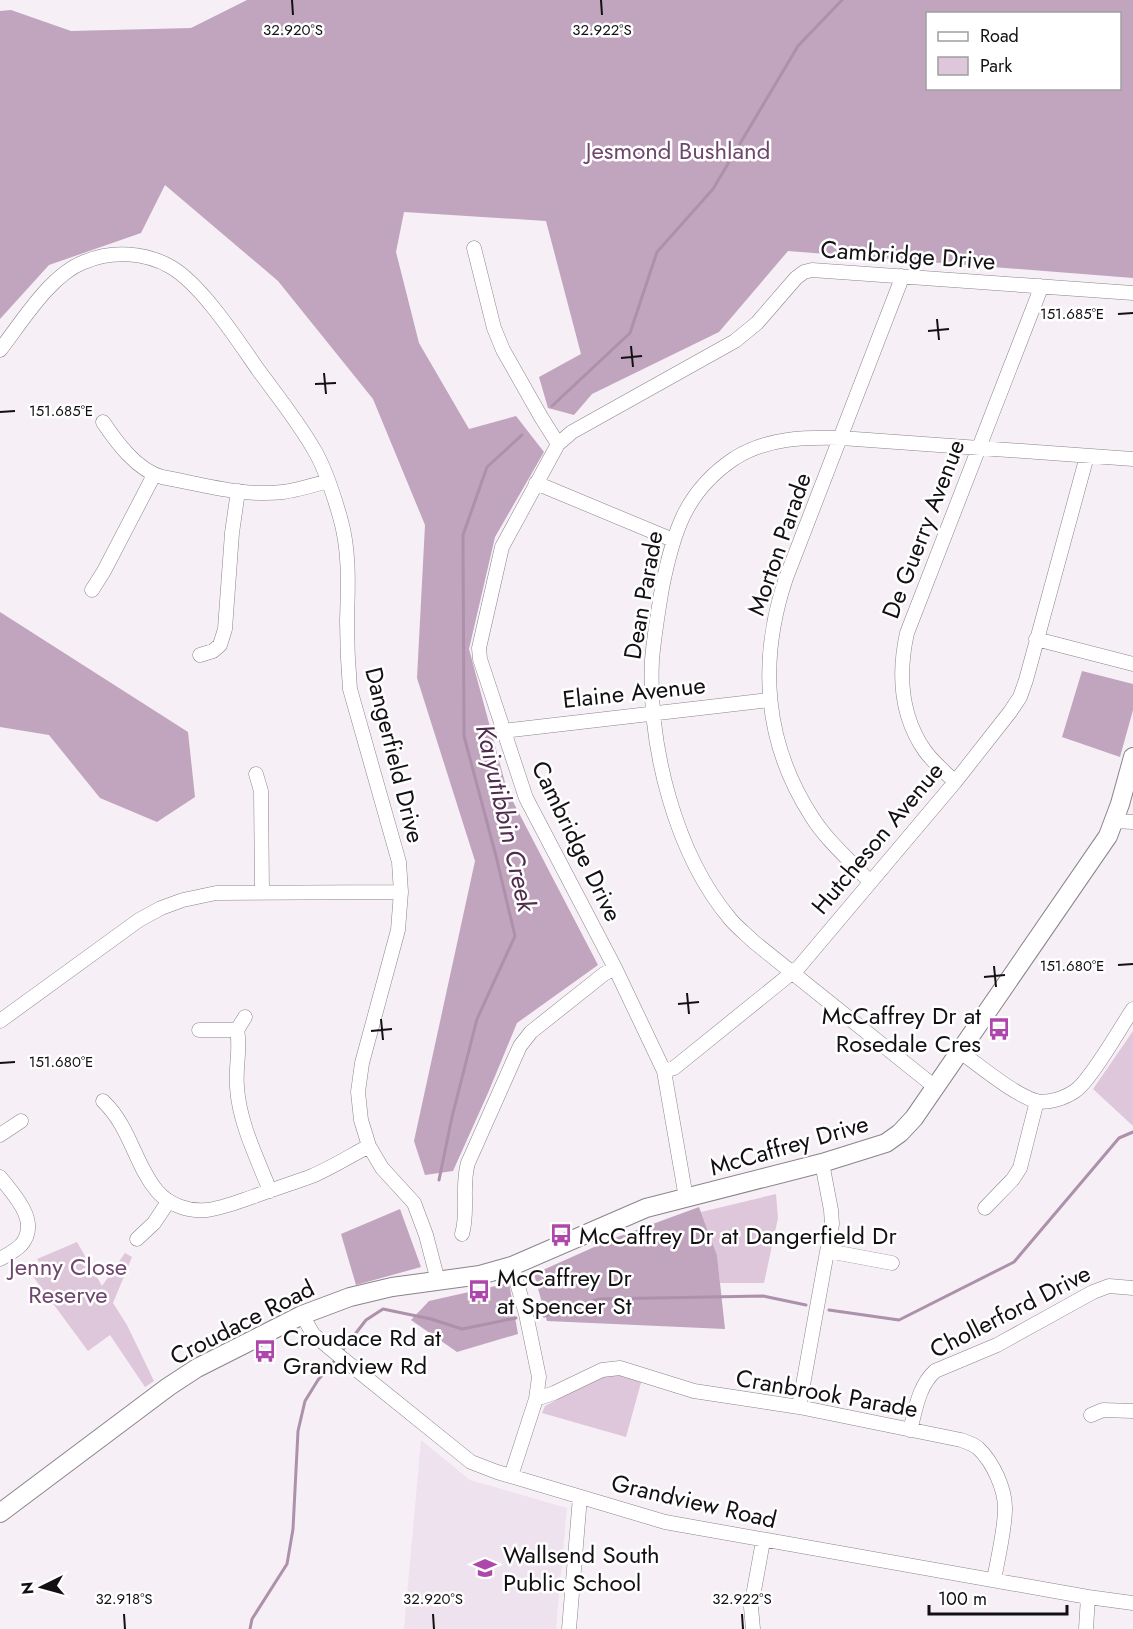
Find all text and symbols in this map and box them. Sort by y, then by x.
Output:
legend [926,12,1121,90]
text: 32.920°S [263,19,323,41]
text: 32.922°S [572,19,632,41]
text: Road [980,23,1019,49]
text: Park [980,53,1012,79]
park label: Jesmond Bushland [583,133,770,168]
street label: Cambridge Drive [819,231,997,279]
text: 151.685°E [1040,303,1104,325]
text: 151.685°E [29,400,93,422]
street label: De Guerry Avenue [873,434,973,624]
street label: Morton Parade [738,468,820,620]
street label: Dean Parade [614,528,672,662]
street label: Dangerfield Drive [356,663,434,847]
street label: Elaine Avenue [561,667,707,717]
water label: Kaiyutibbin Creek [466,721,546,917]
street label: Hutcheson Avenue [803,754,951,922]
street label: Cambridge Drive [523,755,631,927]
text: 151.680°E [1040,955,1104,977]
place label: McCaffrey Dr at Rosedale Cres [822,998,981,1061]
bus stop icon: McCaffrey Dr at Rosedale Cres [986,1016,1012,1042]
text: 151.680°E [29,1051,93,1073]
street label: McCaffrey Drive [706,1106,872,1184]
place label: McCaffrey Dr at Dangerfield Dr [579,1218,897,1253]
bus stop icon: McCaffrey Dr at Dangerfield Dr [548,1222,574,1248]
park label: Jenny Close Reserve [6,1249,127,1312]
street label: Chollerford Drive [924,1255,1096,1367]
place label: McCaffrey Dr at Spencer St [497,1260,633,1323]
street label: Croudace Road [164,1271,320,1373]
bus stop icon: McCaffrey Dr at Spencer St [466,1278,492,1304]
place label: Croudace Rd at Grandview Rd [283,1320,441,1383]
bus stop icon: Croudace Rd at Grandview Rd [252,1338,278,1364]
street label: Cranbrook Parade [733,1360,921,1426]
street label: Grandview Road [608,1465,780,1537]
place label: Wallsend South Public School [503,1537,660,1600]
school or university icon: Wallsend South Public School [472,1555,498,1581]
north arrow [12,1557,72,1617]
scale bar [929,1578,1067,1616]
text: N [16,1581,40,1596]
text: 100 m [938,1586,987,1612]
text: 32.918°S [95,1588,153,1610]
text: 32.920°S [403,1588,463,1610]
text: 32.922°S [712,1588,772,1610]

